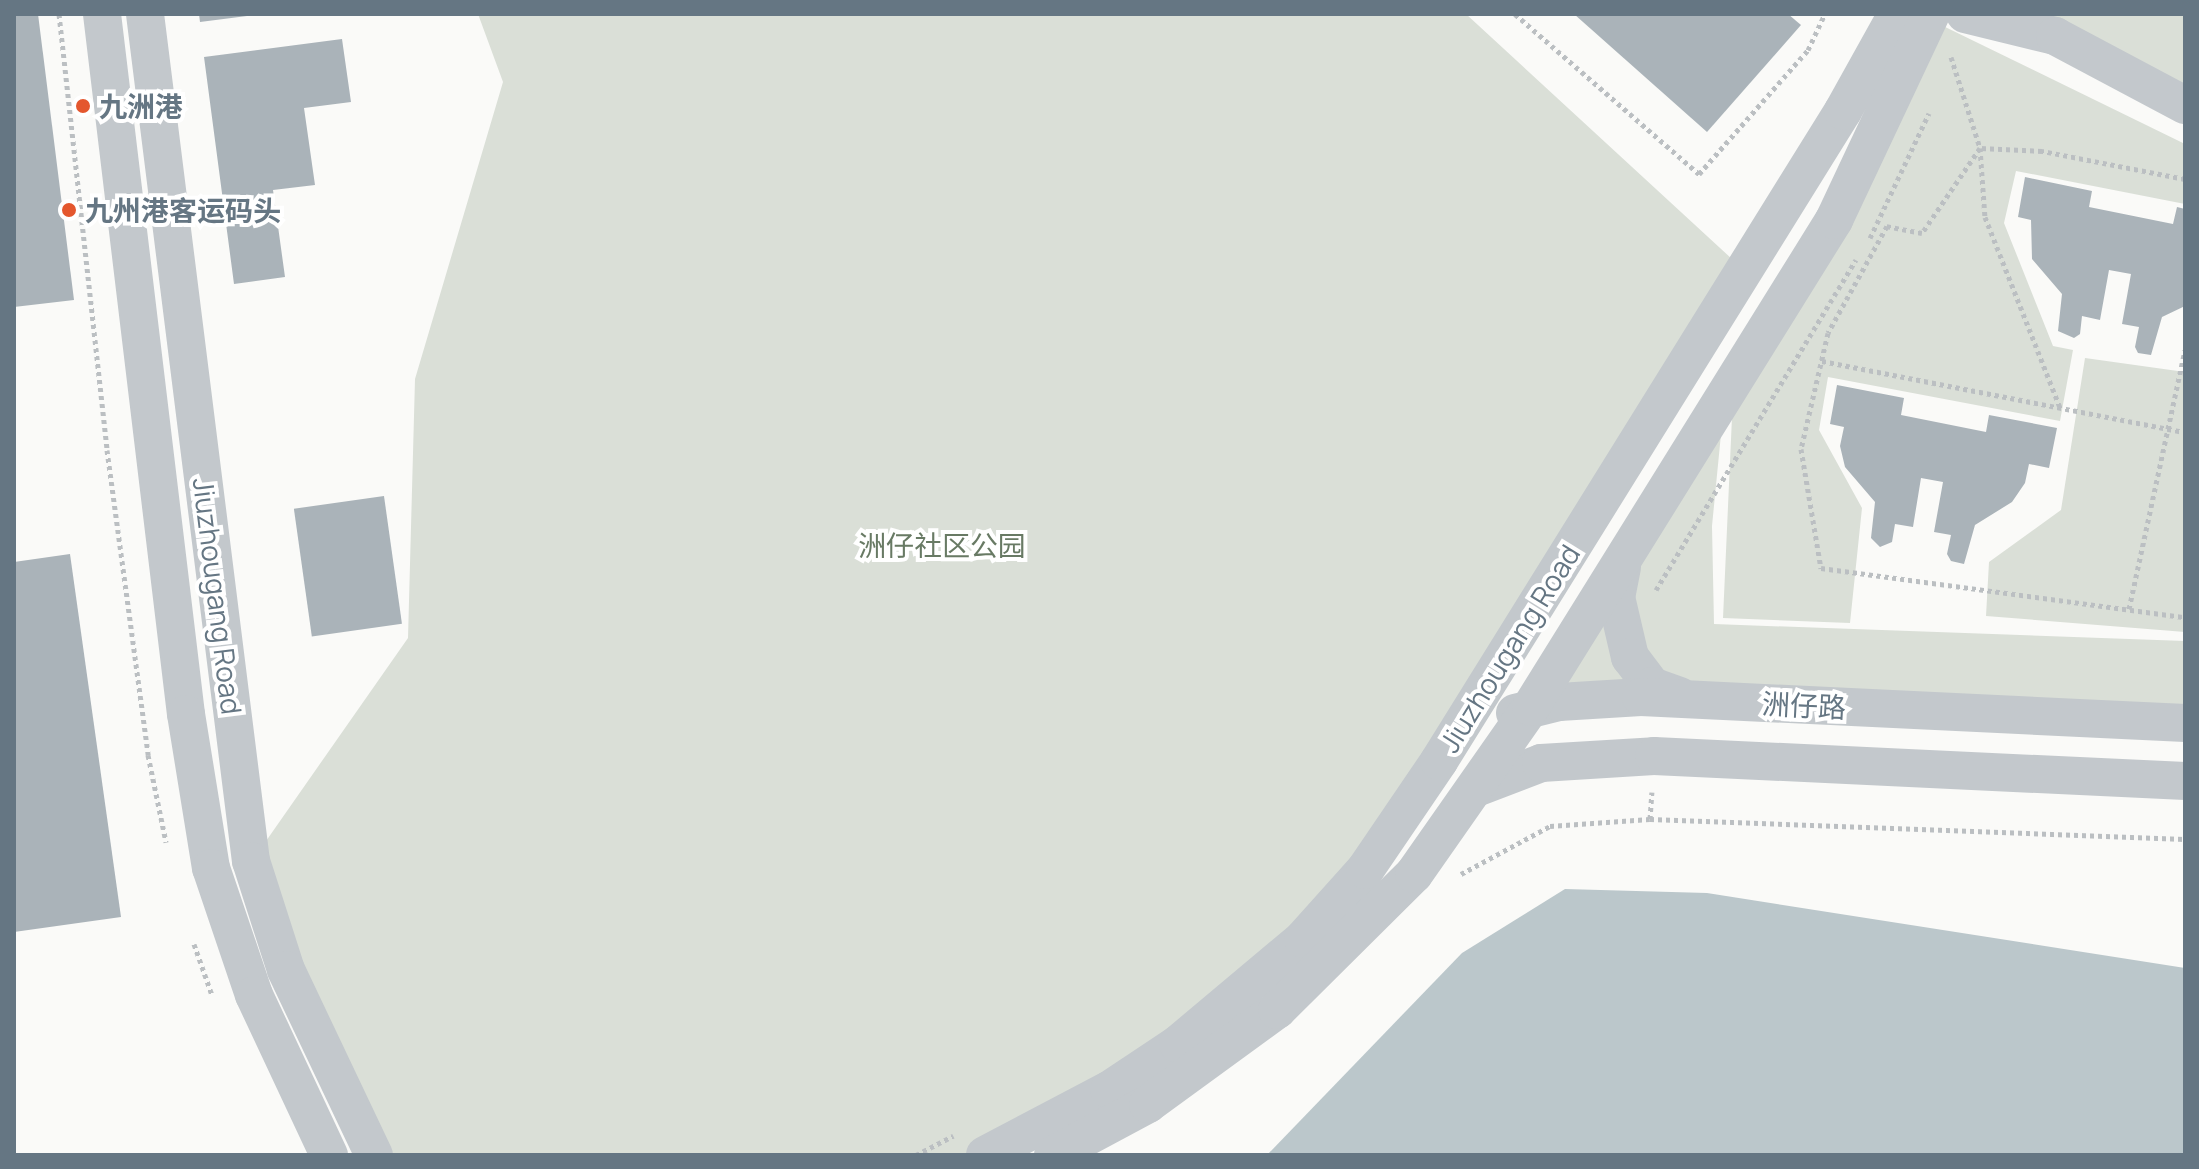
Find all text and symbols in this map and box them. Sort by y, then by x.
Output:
place label: 九洲港 [99,89,183,123]
marker: 九洲港 [74,97,92,115]
place label: 九州港客运码头 [85,193,281,227]
marker: 九州港客运码头 [60,201,78,219]
street label: Jiuzhougang Road [187,476,249,716]
park label: 洲仔社区公园 [858,528,1026,562]
street label: Jiuzhougang Road [1432,538,1586,758]
street label: 洲仔路 [1761,686,1847,724]

